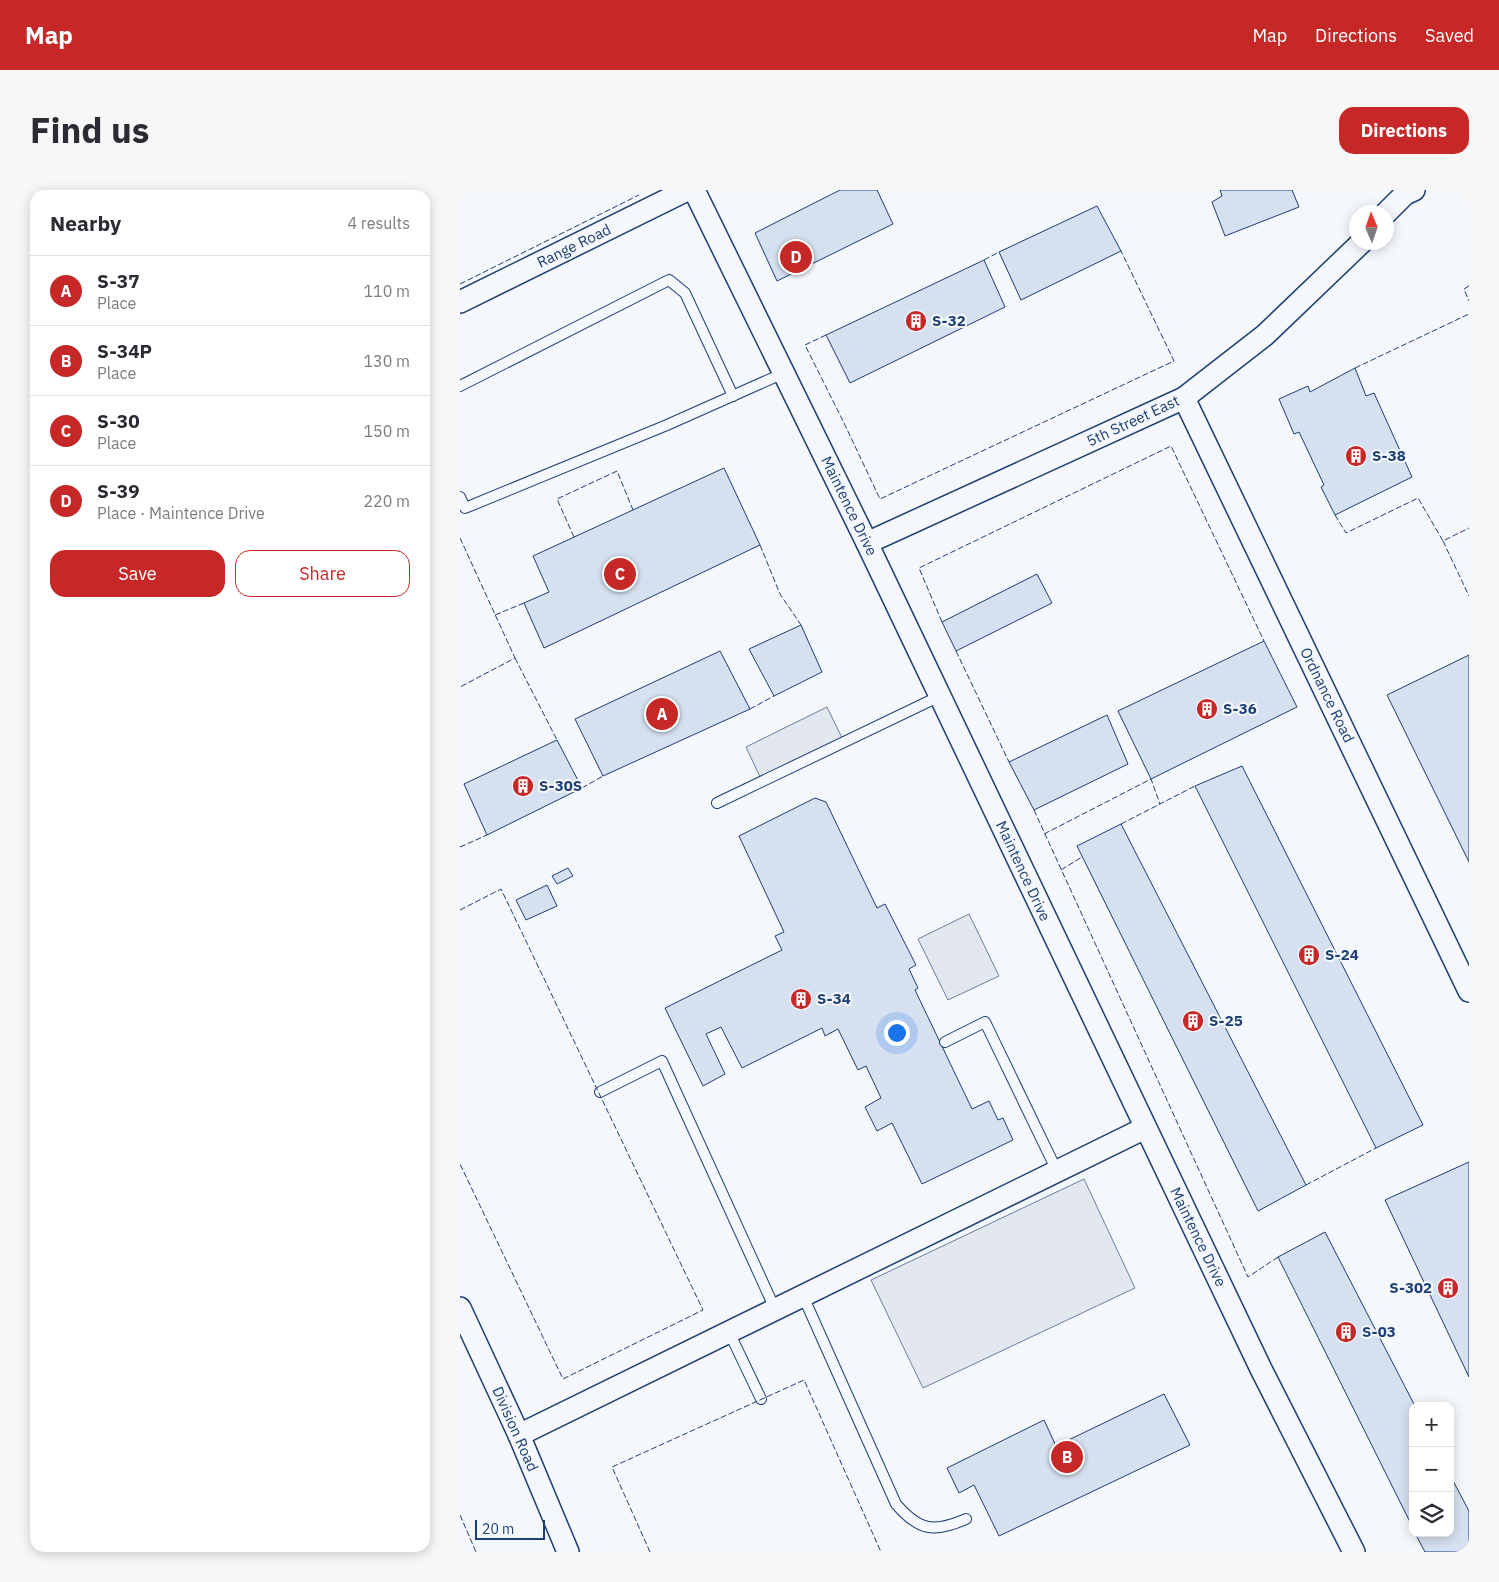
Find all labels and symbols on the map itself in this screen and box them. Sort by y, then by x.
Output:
north arrow [1349,205,1394,250]
street label: Range Road [534,219,614,272]
pin: D [780,238,812,276]
building icon: S-32 [904,309,928,333]
place label: S-32 [932,311,966,330]
street label: 5th Street East [1083,391,1182,450]
building icon: S-38 [1344,444,1368,468]
place label: S-38 [1372,446,1406,465]
street label: Maintence Drive [817,453,882,559]
pin: C [604,555,636,593]
street label: Ordnance Road [1296,644,1359,745]
pin: A [646,695,678,733]
building icon: S-36 [1195,697,1219,721]
place label: S-36 [1223,699,1257,718]
building icon: S-30S [511,774,535,798]
place label: S-30S [539,776,582,795]
street label: Maintence Drive [992,818,1055,924]
building icon: S-24 [1297,943,1321,967]
place label: S-24 [1325,945,1359,964]
building icon: S-34 [789,987,813,1011]
place label: S-34 [817,989,851,1008]
building icon: S-25 [1181,1009,1205,1033]
place label: S-25 [1209,1011,1243,1030]
your location [884,1020,910,1046]
street label: Maintence Drive [1166,1184,1231,1290]
building icon: S-302 [1436,1276,1460,1300]
place label: S-302 [1389,1278,1432,1297]
building icon: S-03 [1334,1320,1358,1344]
place label: S-03 [1362,1322,1396,1341]
street label: Division Road [488,1383,543,1474]
pin: B [1051,1438,1083,1476]
scale bar [475,1517,545,1540]

